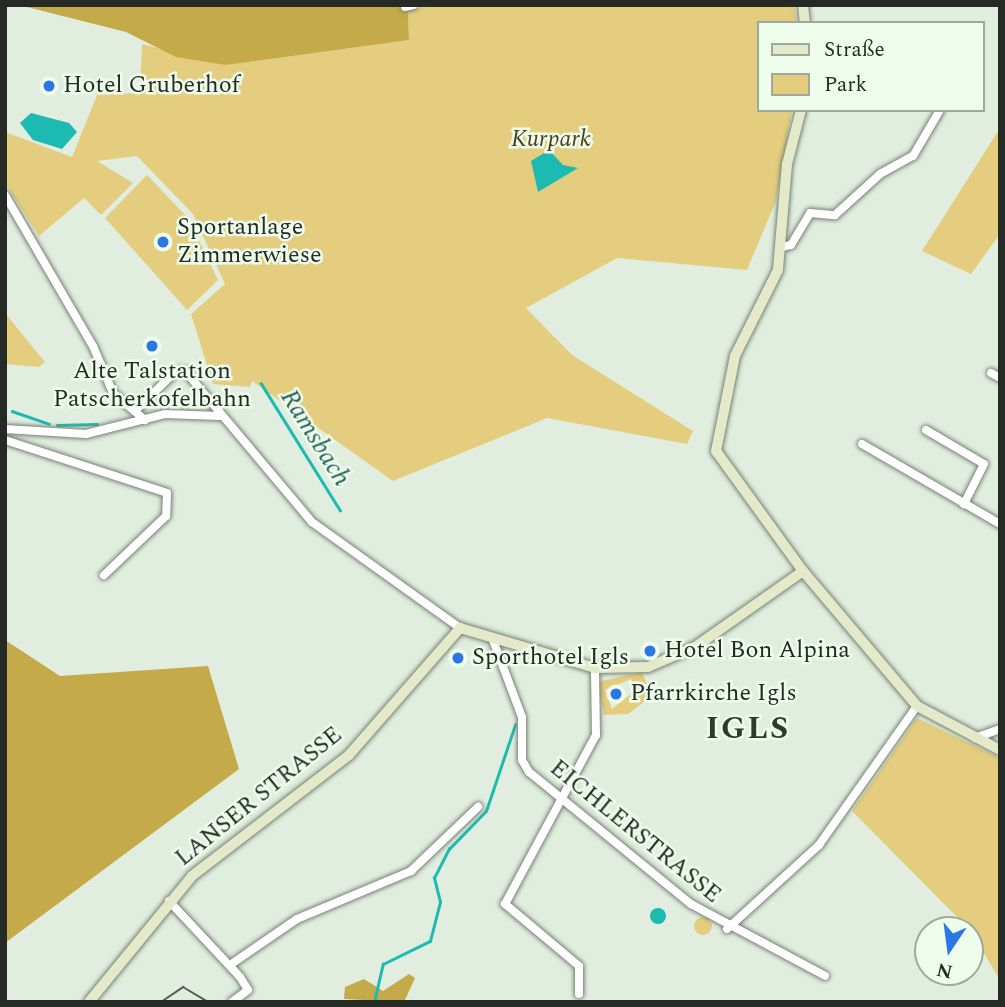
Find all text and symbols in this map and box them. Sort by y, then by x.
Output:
legend [757,21,984,112]
text: Straße [824,34,885,66]
text: Park [824,69,867,101]
place label: Hotel Gruberhof [63,72,240,100]
marker: Hotel Gruberhof [41,78,57,94]
park label: Kurpark [511,126,591,154]
place label: Sportanlage Zimmerwiese [177,214,322,270]
marker: Sportanlage Zimmerwiese [155,234,171,250]
marker: Alte Talstation Patscherkofelbahn [144,338,160,354]
place label: Alte Talstation Patscherkofelbahn [53,358,251,414]
water label: Ramsbach [273,384,357,492]
place label: Hotel Bon Alpina [664,637,850,665]
marker: Hotel Bon Alpina [642,643,658,659]
place label: Sporthotel Igls [472,644,629,672]
marker: Sporthotel Igls [450,650,466,666]
place label: Pfarrkirche Igls [630,680,797,708]
marker: Pfarrkirche Igls [608,686,624,702]
district label: IGLS [706,710,790,748]
street label: LANSER STRASSE [170,721,348,873]
street label: EICHLERSTRASSE [543,754,727,910]
north arrow [914,916,984,986]
text: N [934,954,955,986]

